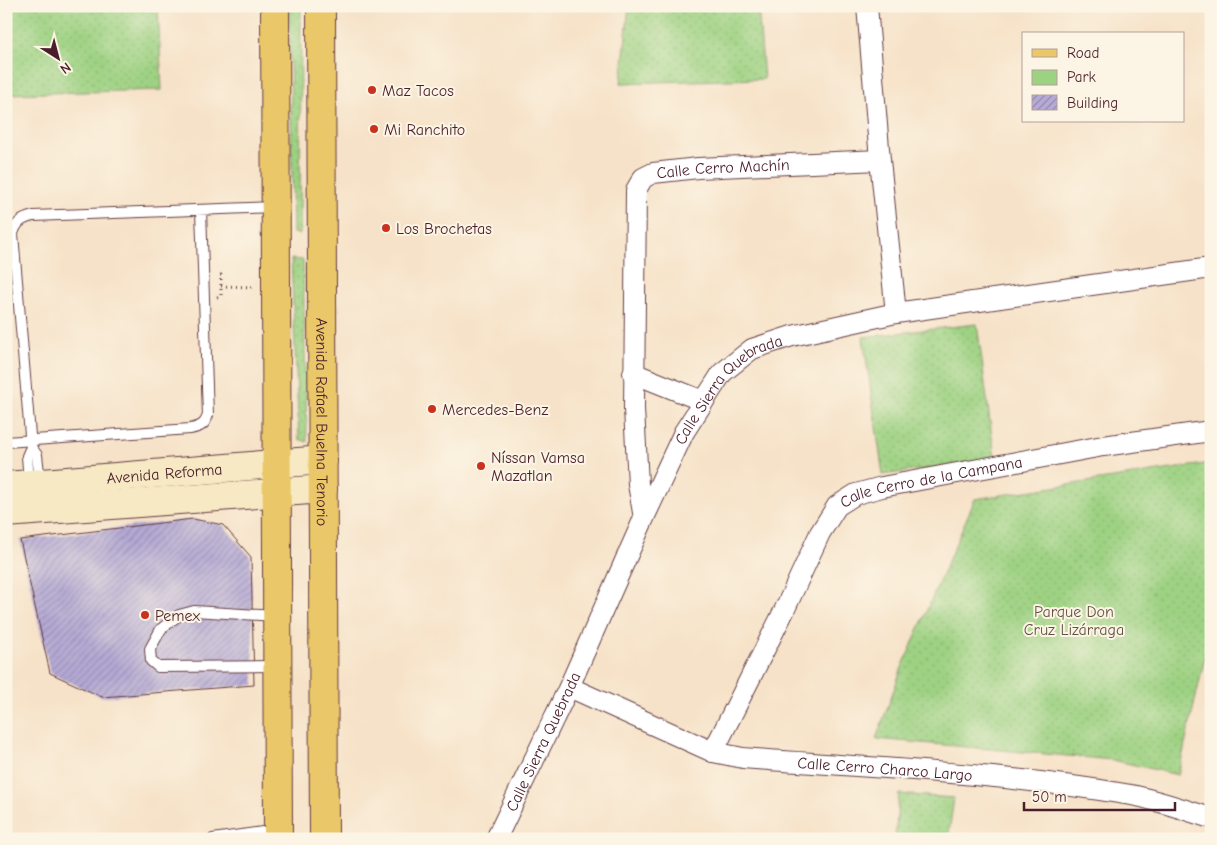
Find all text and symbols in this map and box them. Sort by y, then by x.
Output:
north arrow [32,32,82,82]
legend [1022,32,1184,122]
text: Road [1067,44,1099,62]
text: N [57,59,74,78]
text: Park [1067,68,1096,86]
place label: Maz Tacos [382,82,454,100]
marker: Maz Tacos [366,84,378,96]
text: Building [1067,94,1118,112]
place label: Mi Ranchito [384,121,465,139]
marker: Mi Ranchito [368,123,380,135]
street label: Calle Cerro Machín [656,156,790,183]
place label: Los Brochetas [396,220,492,238]
marker: Los Brochetas [380,222,392,234]
street label: Avenida Rafael Buelna Tenorio [312,318,331,526]
street label: Calle Sierra Quebrada [671,332,785,448]
place label: Mercedes-Benz [442,401,548,419]
marker: Mercedes-Benz [426,403,438,415]
place label: Níssan Vamsa Mazatlan [491,449,585,485]
street label: Calle Cerro de la Campana [837,453,1024,512]
street label: Avenida Reforma [106,460,223,488]
marker: Níssan Vamsa Mazatlan [475,460,487,472]
park label: Parque Don Cruz Lizárraga [1024,603,1124,639]
place label: Pemex [155,607,201,625]
marker: Pemex [139,609,151,621]
street label: Calle Sierra Quebrada [503,670,584,815]
street label: Calle Cerro Charco Largo [797,754,973,785]
scale bar [1024,780,1176,812]
text: 50 m [1032,788,1067,806]

